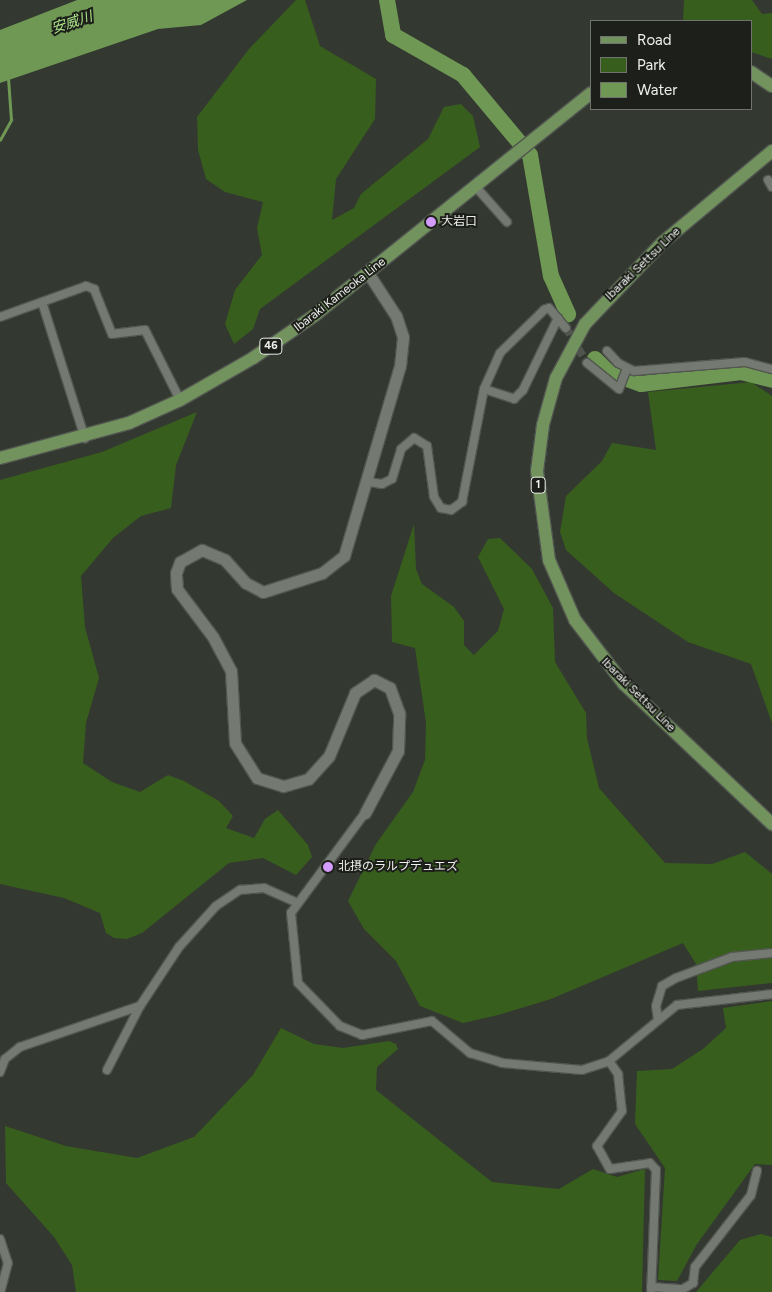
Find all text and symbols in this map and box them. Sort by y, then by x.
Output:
water label: 安威川 [49,9,95,37]
legend [590,20,752,110]
text: Road [637,31,672,49]
text: Park [637,56,666,74]
text: Water [637,81,677,99]
place label: 大岩口 [441,215,477,229]
marker: 大岩口 [425,216,437,228]
street label: Ibaraki Settsu Line [603,225,683,303]
street label: Ibaraki Kameoka Line [291,255,389,335]
road number: 46 [258,338,284,354]
road number: 1 [530,476,546,494]
street label: Ibaraki Settsu Line [598,655,678,735]
place label: 北摂のラルプデュエズ [338,860,458,874]
marker: 北摂のラルプデュエズ [322,861,334,873]

